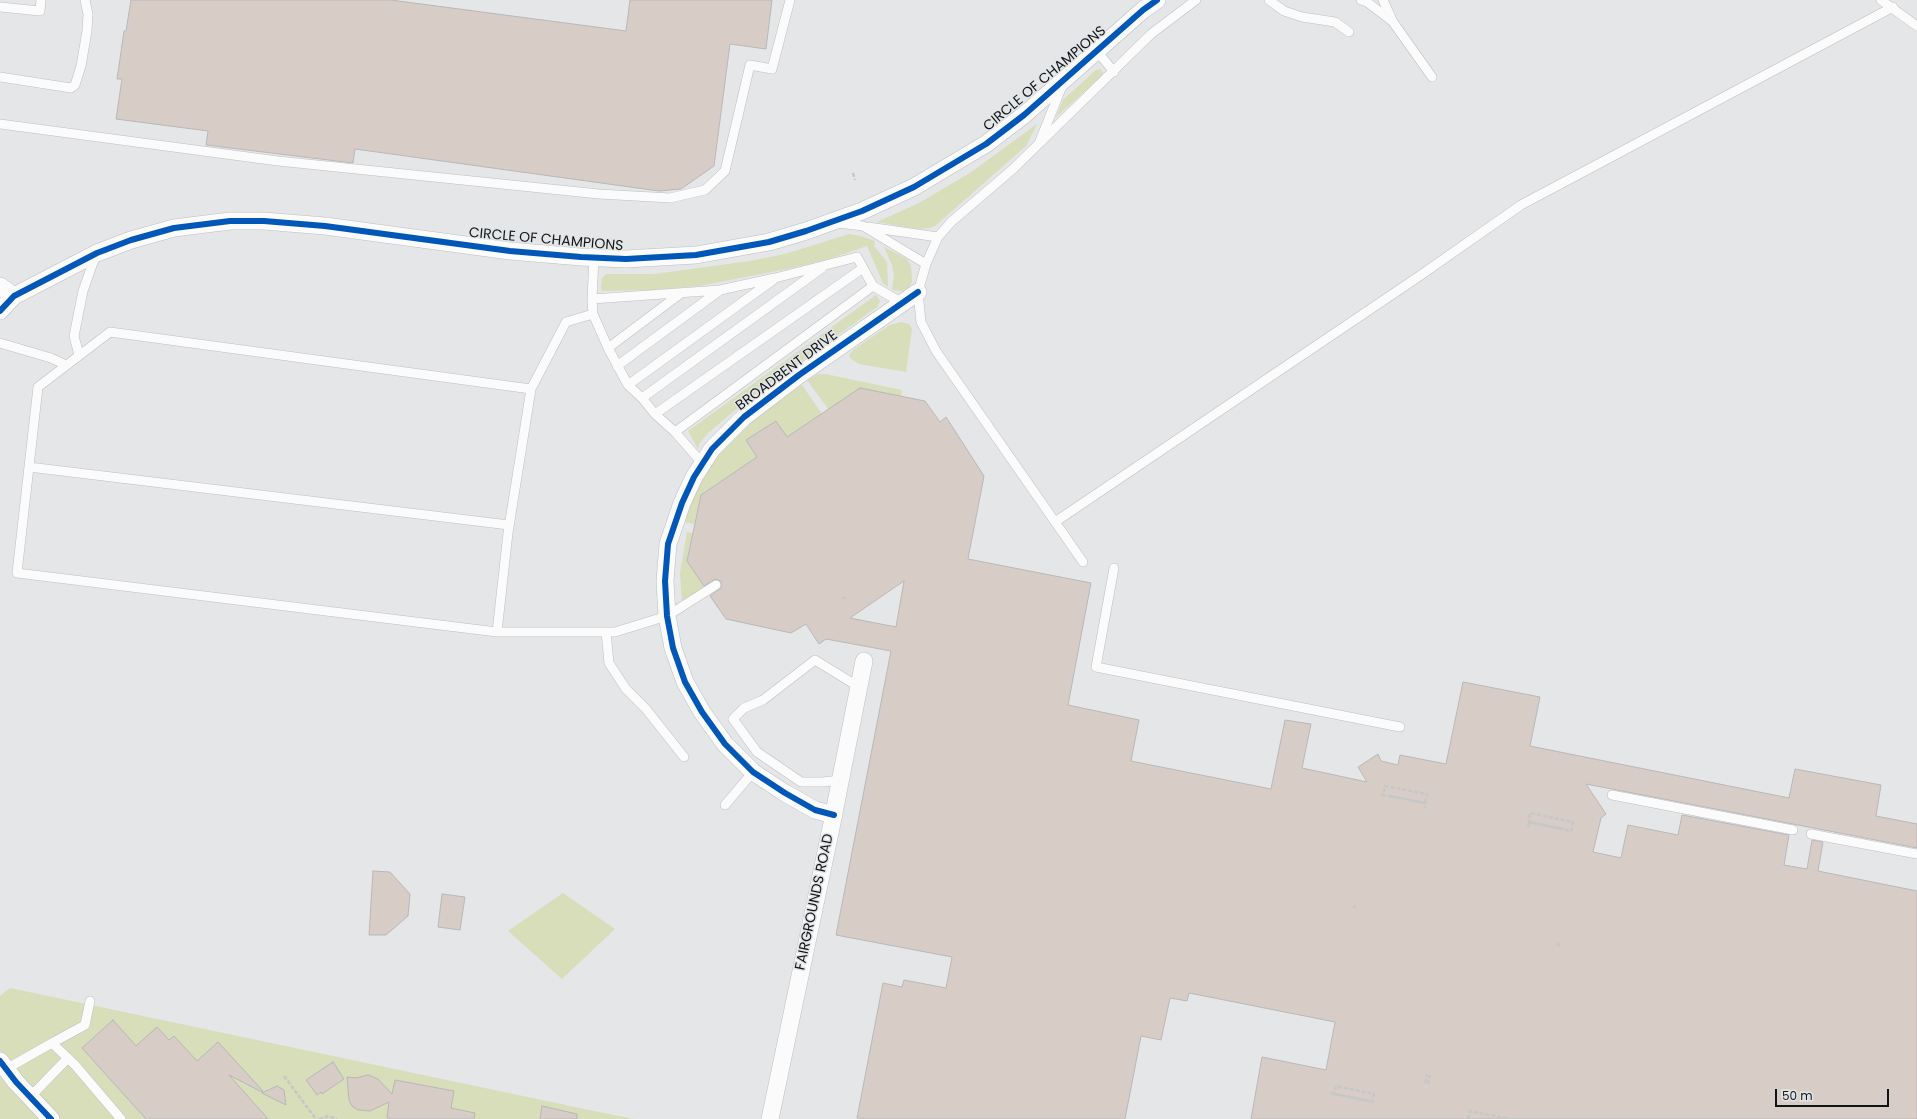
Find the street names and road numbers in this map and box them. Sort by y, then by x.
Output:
street label: CIRCLE OF CHAMPIONS [980,23,1110,135]
street label: CIRCLE OF CHAMPIONS [468,225,624,255]
street label: BROADBENT DRIVE [733,327,841,415]
street label: FAIRGROUNDS ROAD [792,832,838,972]

